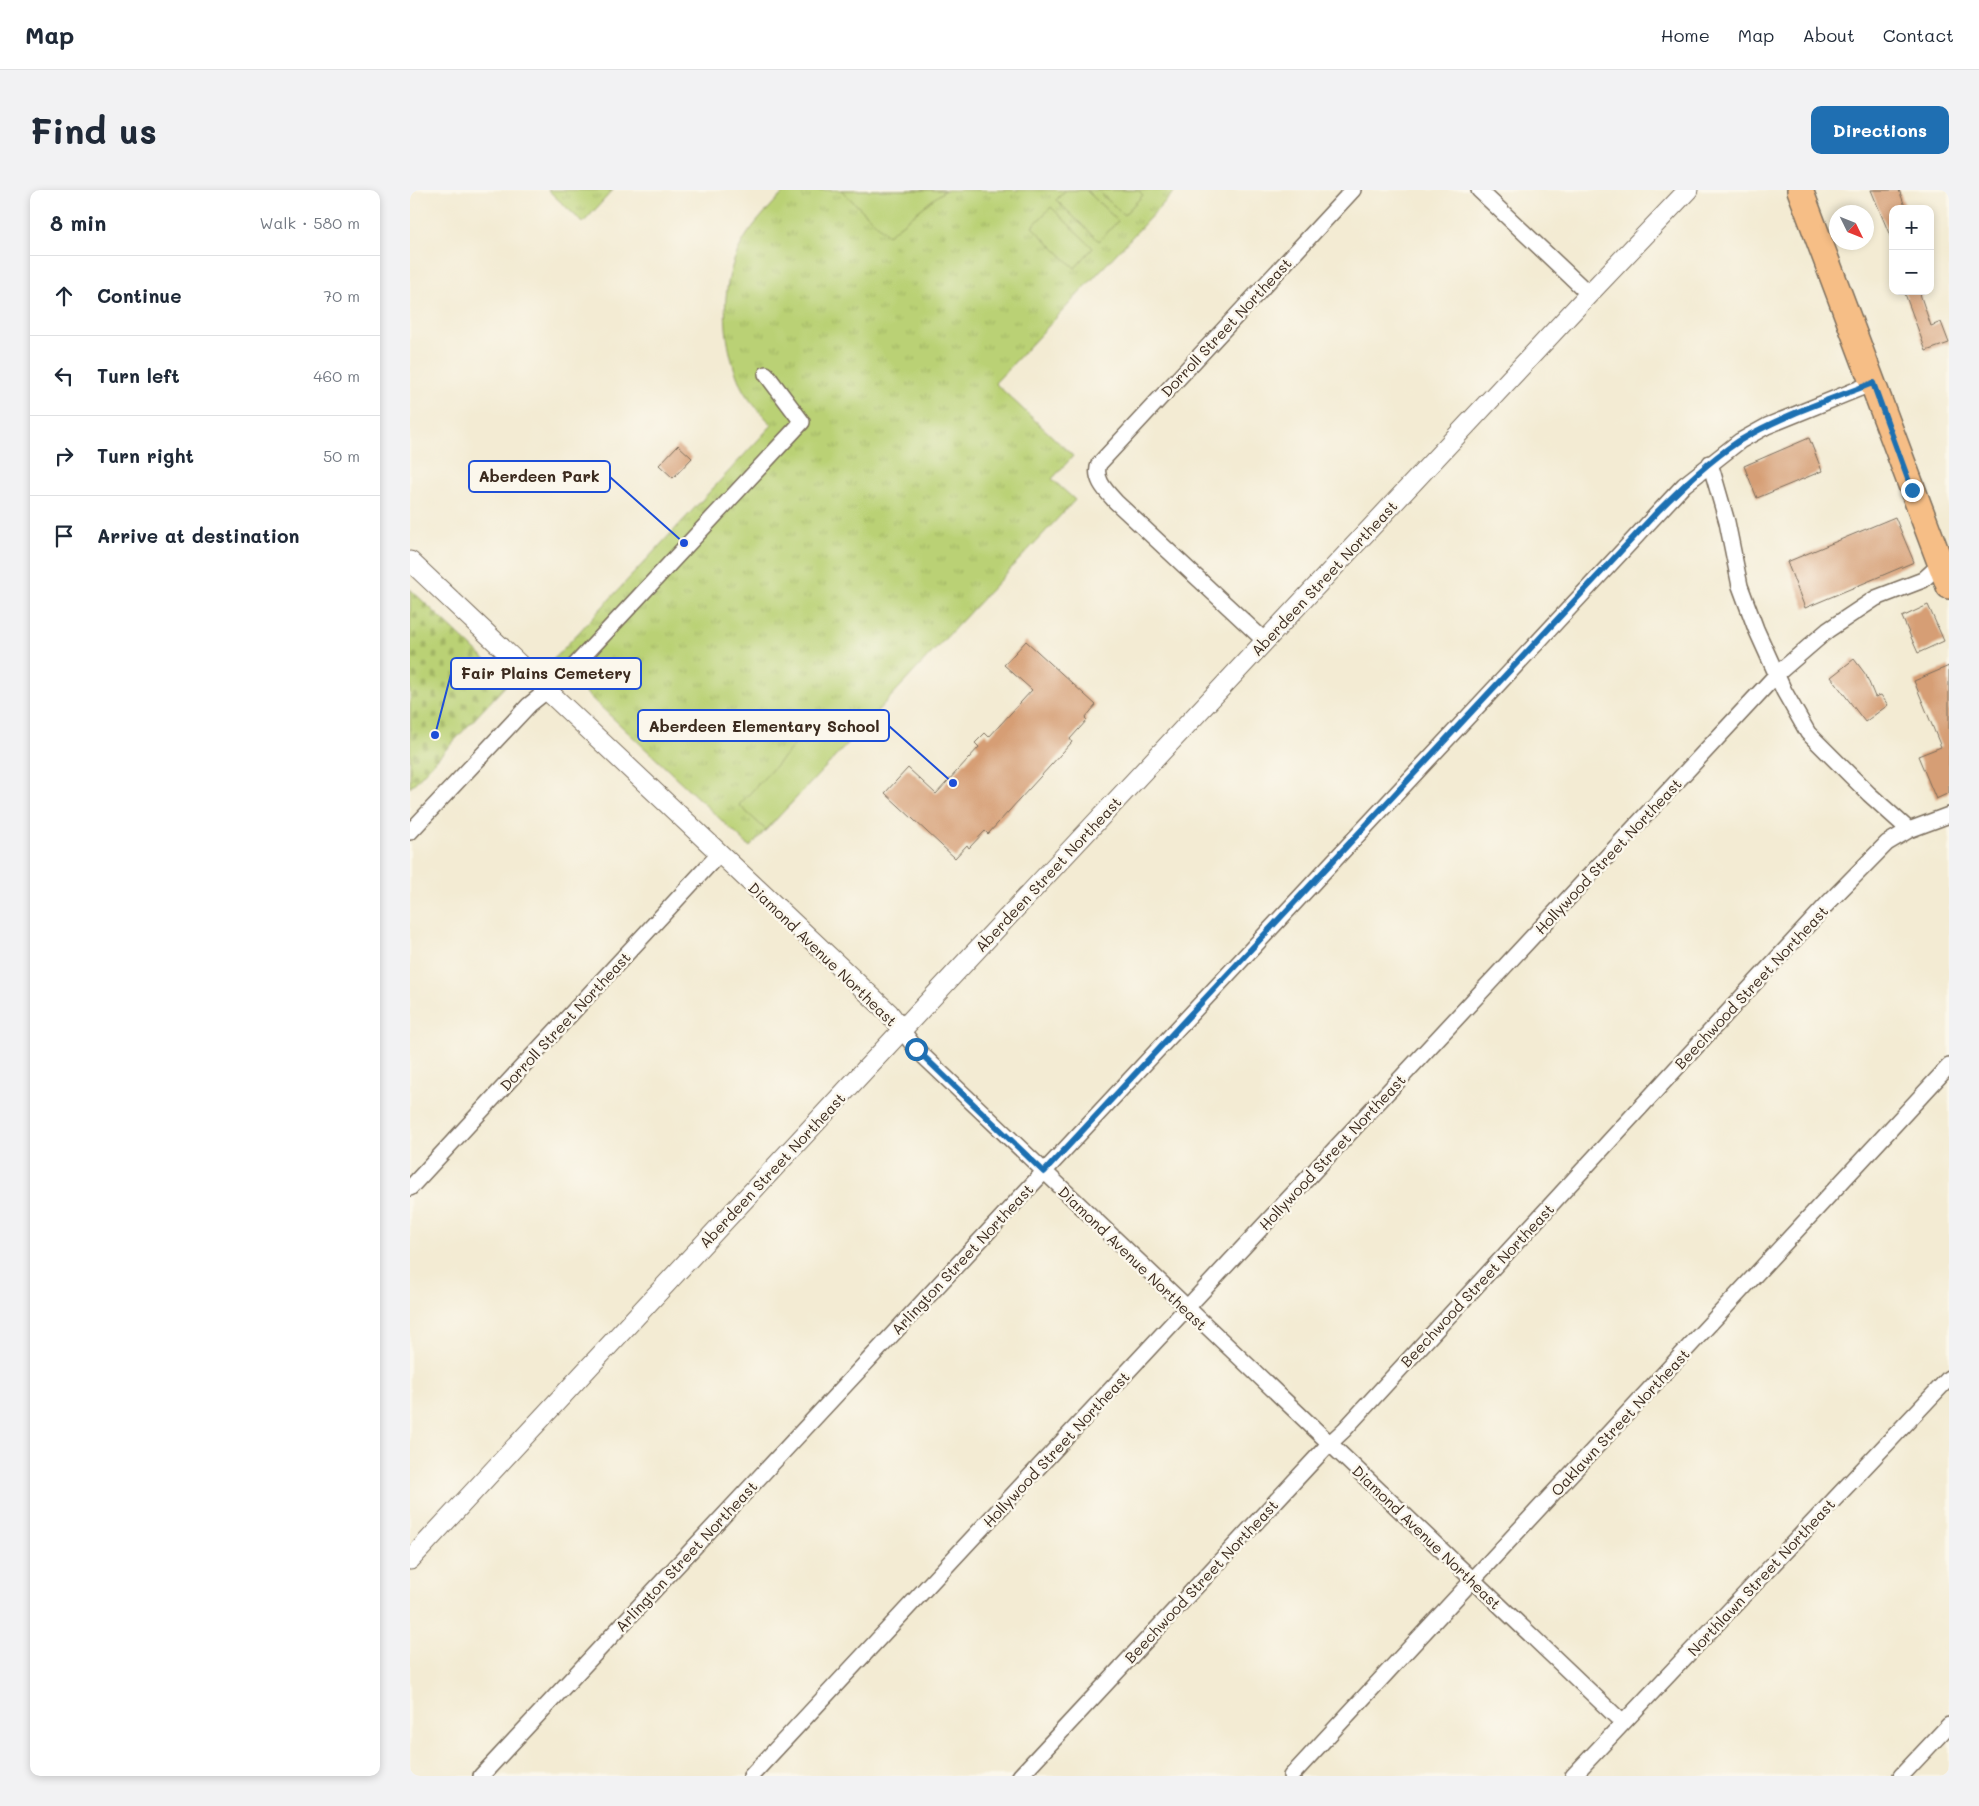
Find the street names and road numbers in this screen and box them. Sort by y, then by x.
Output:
street label: Dorroll Street Northeast [1156,253,1296,401]
street label: Aberdeen Street Northeast [1247,496,1401,660]
street label: Hollywood Street Northeast [1530,774,1686,938]
street label: Aberdeen Street Northeast [971,792,1125,956]
street label: Diamond Avenue Northeast [744,878,902,1030]
street label: Beechwood Street Northeast [1670,901,1832,1073]
street label: Dorroll Street Northeast [495,947,635,1095]
street label: Hollywood Street Northeast [1254,1070,1410,1234]
street label: Aberdeen Street Northeast [695,1088,849,1252]
street label: Arlington Street Northeast [887,1179,1037,1339]
street label: Diamond Avenue Northeast [1054,1182,1212,1334]
street label: Beechwood Street Northeast [1396,1199,1558,1371]
street label: Oaklawn Street Northeast [1546,1344,1694,1500]
street label: Hollywood Street Northeast [978,1367,1134,1531]
street label: Diamond Avenue Northeast [1348,1461,1506,1613]
street label: Arlington Street Northeast [611,1476,761,1636]
street label: Northlawn Street Northeast [1683,1494,1839,1660]
street label: Beechwood Street Northeast [1120,1495,1282,1667]

